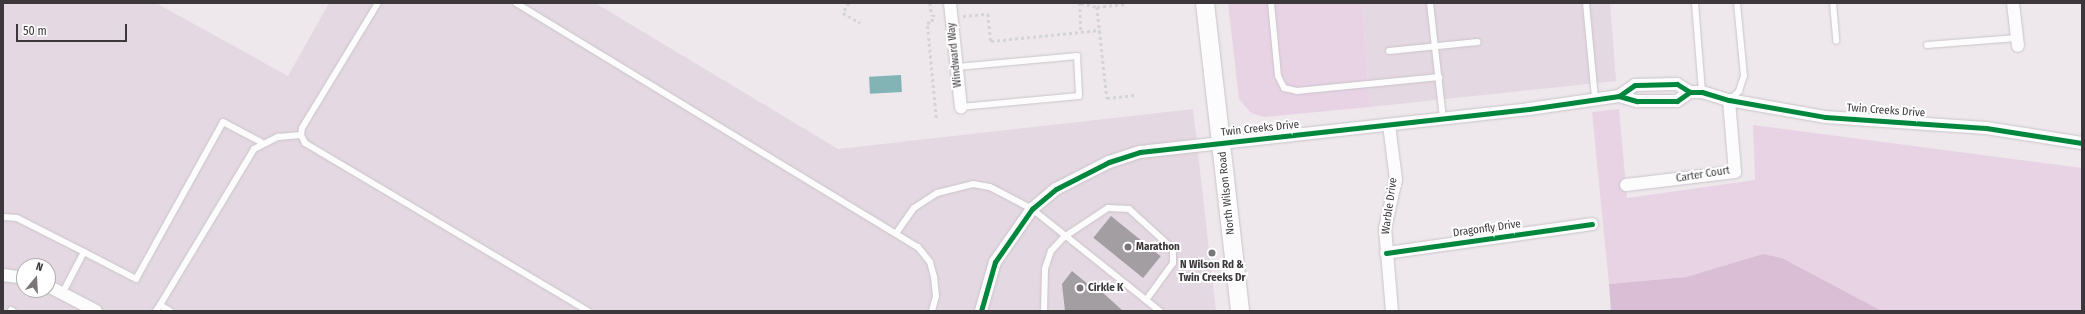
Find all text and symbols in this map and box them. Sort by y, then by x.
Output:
scale bar [18,16,129,42]
street label: Windward Way [945,22,965,88]
text: 50 m [23,24,47,38]
street label: Twin Creeks Drive [1846,102,1926,120]
street label: Twin Creeks Drive [1220,118,1300,140]
street label: North Wilson Road [1216,151,1238,235]
street label: Carter Court [1675,164,1731,186]
street label: Warble Drive [1379,177,1401,235]
street label: Dragonfly Drive [1452,218,1522,240]
place label: Marathon [1136,240,1180,254]
marker: Marathon [1123,242,1133,252]
marker: N Wilson Rd & Twin Creeks Dr [1207,248,1217,258]
north arrow [16,258,56,298]
place label: N Wilson Rd & Twin Creeks Dr [1178,259,1246,285]
text: N [34,260,45,274]
place label: Cirkle K [1088,281,1123,295]
marker: Cirkle K [1075,283,1085,293]

